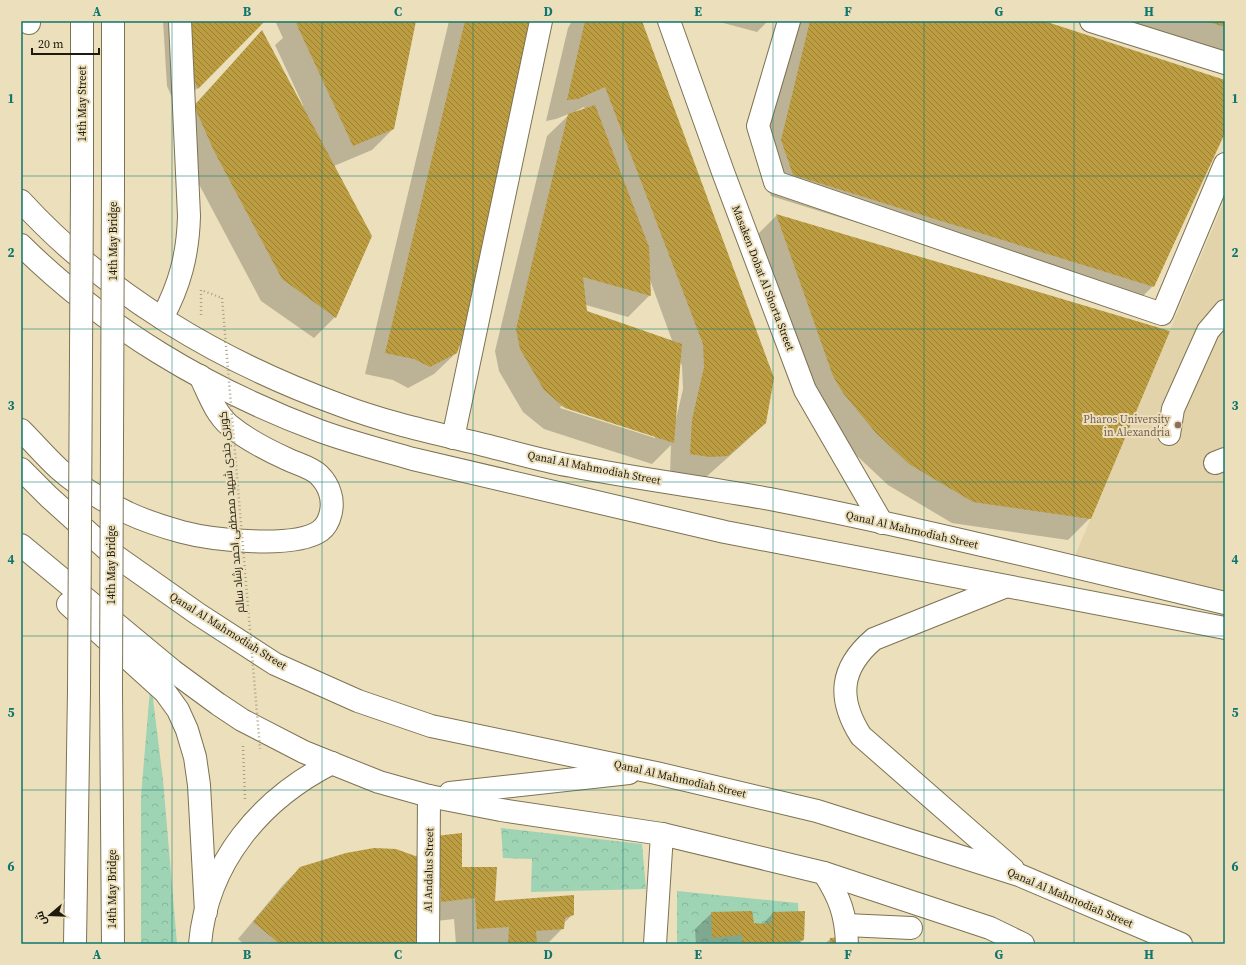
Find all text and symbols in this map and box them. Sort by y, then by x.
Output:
text: A [93,3,102,20]
text: B [243,3,252,20]
text: C [394,3,402,20]
text: D [543,3,553,20]
text: E [694,3,702,20]
text: F [844,3,852,20]
text: G [995,3,1004,20]
text: H [1144,3,1154,20]
scale bar [32,30,99,56]
text: 20 m [38,36,64,52]
street label: 14th May Street [75,66,90,142]
text: 1 [7,90,15,107]
text: 1 [1231,90,1239,107]
street label: 14th May Bridge [106,201,121,281]
street label: Masaken Dobat Al Shorta Street [728,203,798,353]
text: 2 [7,244,15,261]
text: 2 [1231,244,1239,261]
text: 3 [7,397,15,414]
text: 3 [1231,397,1239,414]
street label: كوبرى جندى شهيد مصطفى احمد رشاد سالم [216,410,248,613]
place label: Pharos University in Alexandria [1083,412,1170,440]
marker: Pharos University in Alexandria [1173,420,1183,430]
street label: Qanal Al Mahmodiah Street [526,448,662,488]
street label: Qanal Al Mahmodiah Street [844,507,980,553]
street label: 14th May Bridge [104,525,119,605]
text: 4 [7,551,15,568]
text: 4 [1231,551,1239,568]
street label: Qanal Al Mahmodiah Street [167,589,290,673]
text: 5 [7,704,15,721]
text: 5 [1231,704,1239,721]
street label: Qanal Al Mahmodiah Street [612,756,748,802]
street label: Al Andalus Street [421,827,437,912]
street label: 14th May Bridge [105,849,120,929]
text: 6 [7,858,15,875]
text: 6 [1231,858,1239,875]
street label: Qanal Al Mahmodiah Street [1005,865,1136,931]
north arrow [30,895,70,935]
text: ش [32,909,50,927]
text: A [93,946,102,963]
text: B [243,946,252,963]
text: C [394,946,402,963]
text: D [543,946,553,963]
text: E [694,946,702,963]
text: F [844,946,852,963]
text: G [995,946,1004,963]
text: H [1144,946,1154,963]

